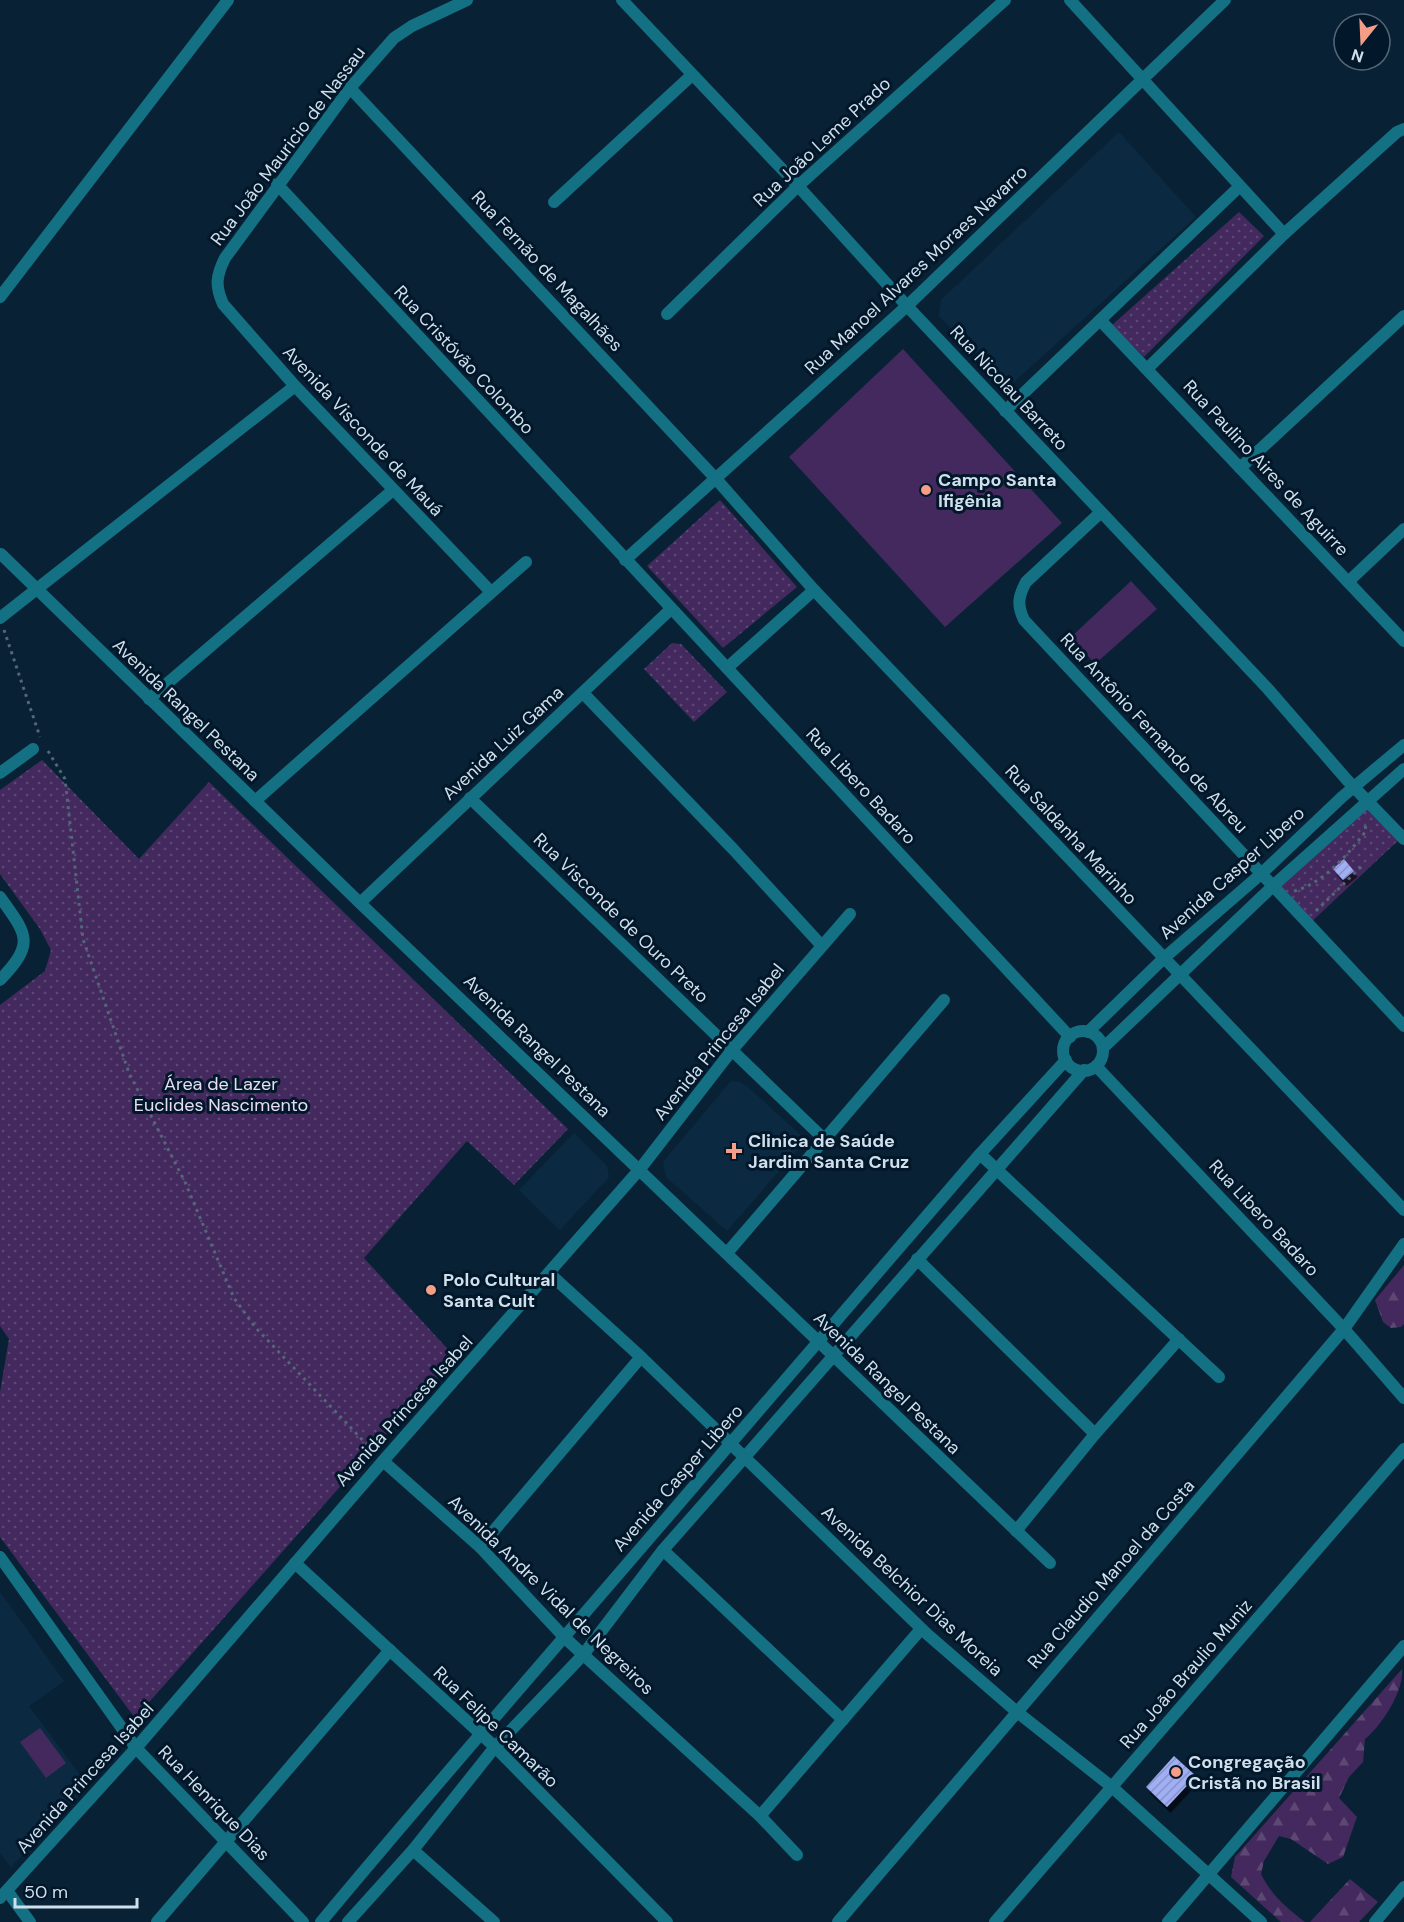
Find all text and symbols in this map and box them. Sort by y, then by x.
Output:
north arrow [1332,12,1392,72]
street label: Rua João Mauricio de Nassau [205,42,371,250]
text: N [1349,44,1366,68]
street label: Rua João Leme Prado [748,72,896,212]
street label: Rua Manoel Alvares Moraes Navarro [799,160,1033,380]
street label: Rua Fernão de Magalhães [466,185,628,357]
street label: Rua Cristóvão Colombo [388,280,540,440]
street label: Rua Nicolau Barreto [945,320,1073,456]
street label: Avenida Visconde de Mauá [277,340,449,522]
street label: Rua Paulino Aires de Aguirre [1178,375,1354,561]
place label: Campo Santa Ifigênia [938,468,1057,513]
marker: Campo Santa Ifigênia [919,483,933,497]
street label: Rua Antônio Fernando de Abreu [1055,628,1253,838]
street label: Avenida Rangel Pestana [107,633,265,787]
street label: Avenida Luiz Gama [437,681,569,805]
street label: Rua Libero Badaro [801,722,921,850]
street label: Rua Saldanha Marinho [1000,760,1142,910]
street label: Avenida Casper Libero [1154,801,1310,945]
street label: Rua Visconde de Ouro Preto [528,828,714,1008]
street label: Avenida Princesa Isabel [648,959,790,1125]
street label: Avenida Rangel Pestana [458,969,616,1123]
park label: Área de Lazer Euclides Nascimento [134,1072,308,1117]
place label: Clinica de Saúde Jardim Santa Cruz [748,1129,909,1174]
marker: Clinica de Saúde Jardim Santa Cruz [725,1142,743,1160]
street label: Rua Libero Badaro [1204,1154,1324,1282]
place label: Polo Cultural Santa Cult [443,1268,555,1313]
marker: Polo Cultural Santa Cult [424,1283,438,1297]
street label: Avenida Rangel Pestana [808,1306,966,1460]
street label: Avenida Princesa Isabel [330,1330,478,1492]
street label: Avenida Casper Libero [607,1399,749,1557]
street label: Rua Claudio Manoel da Costa [1022,1474,1200,1674]
street label: Avenida Andre Vidal de Negreiros [443,1490,659,1700]
street label: Avenida Belchior Dias Moreia [816,1500,1008,1682]
street label: Rua João Braulio Muniz [1115,1594,1257,1754]
street label: Rua Felipe Camarão [428,1661,564,1793]
street label: Avenida Princesa Isabel [11,1697,159,1859]
street label: Rua Henrique Dias [153,1740,275,1866]
place label: Congregação Cristã no Brasil [1188,1750,1320,1795]
marker: Congregação Cristã no Brasil [1169,1765,1183,1779]
scale bar [15,1871,136,1909]
text: 50 m [24,1880,68,1904]

